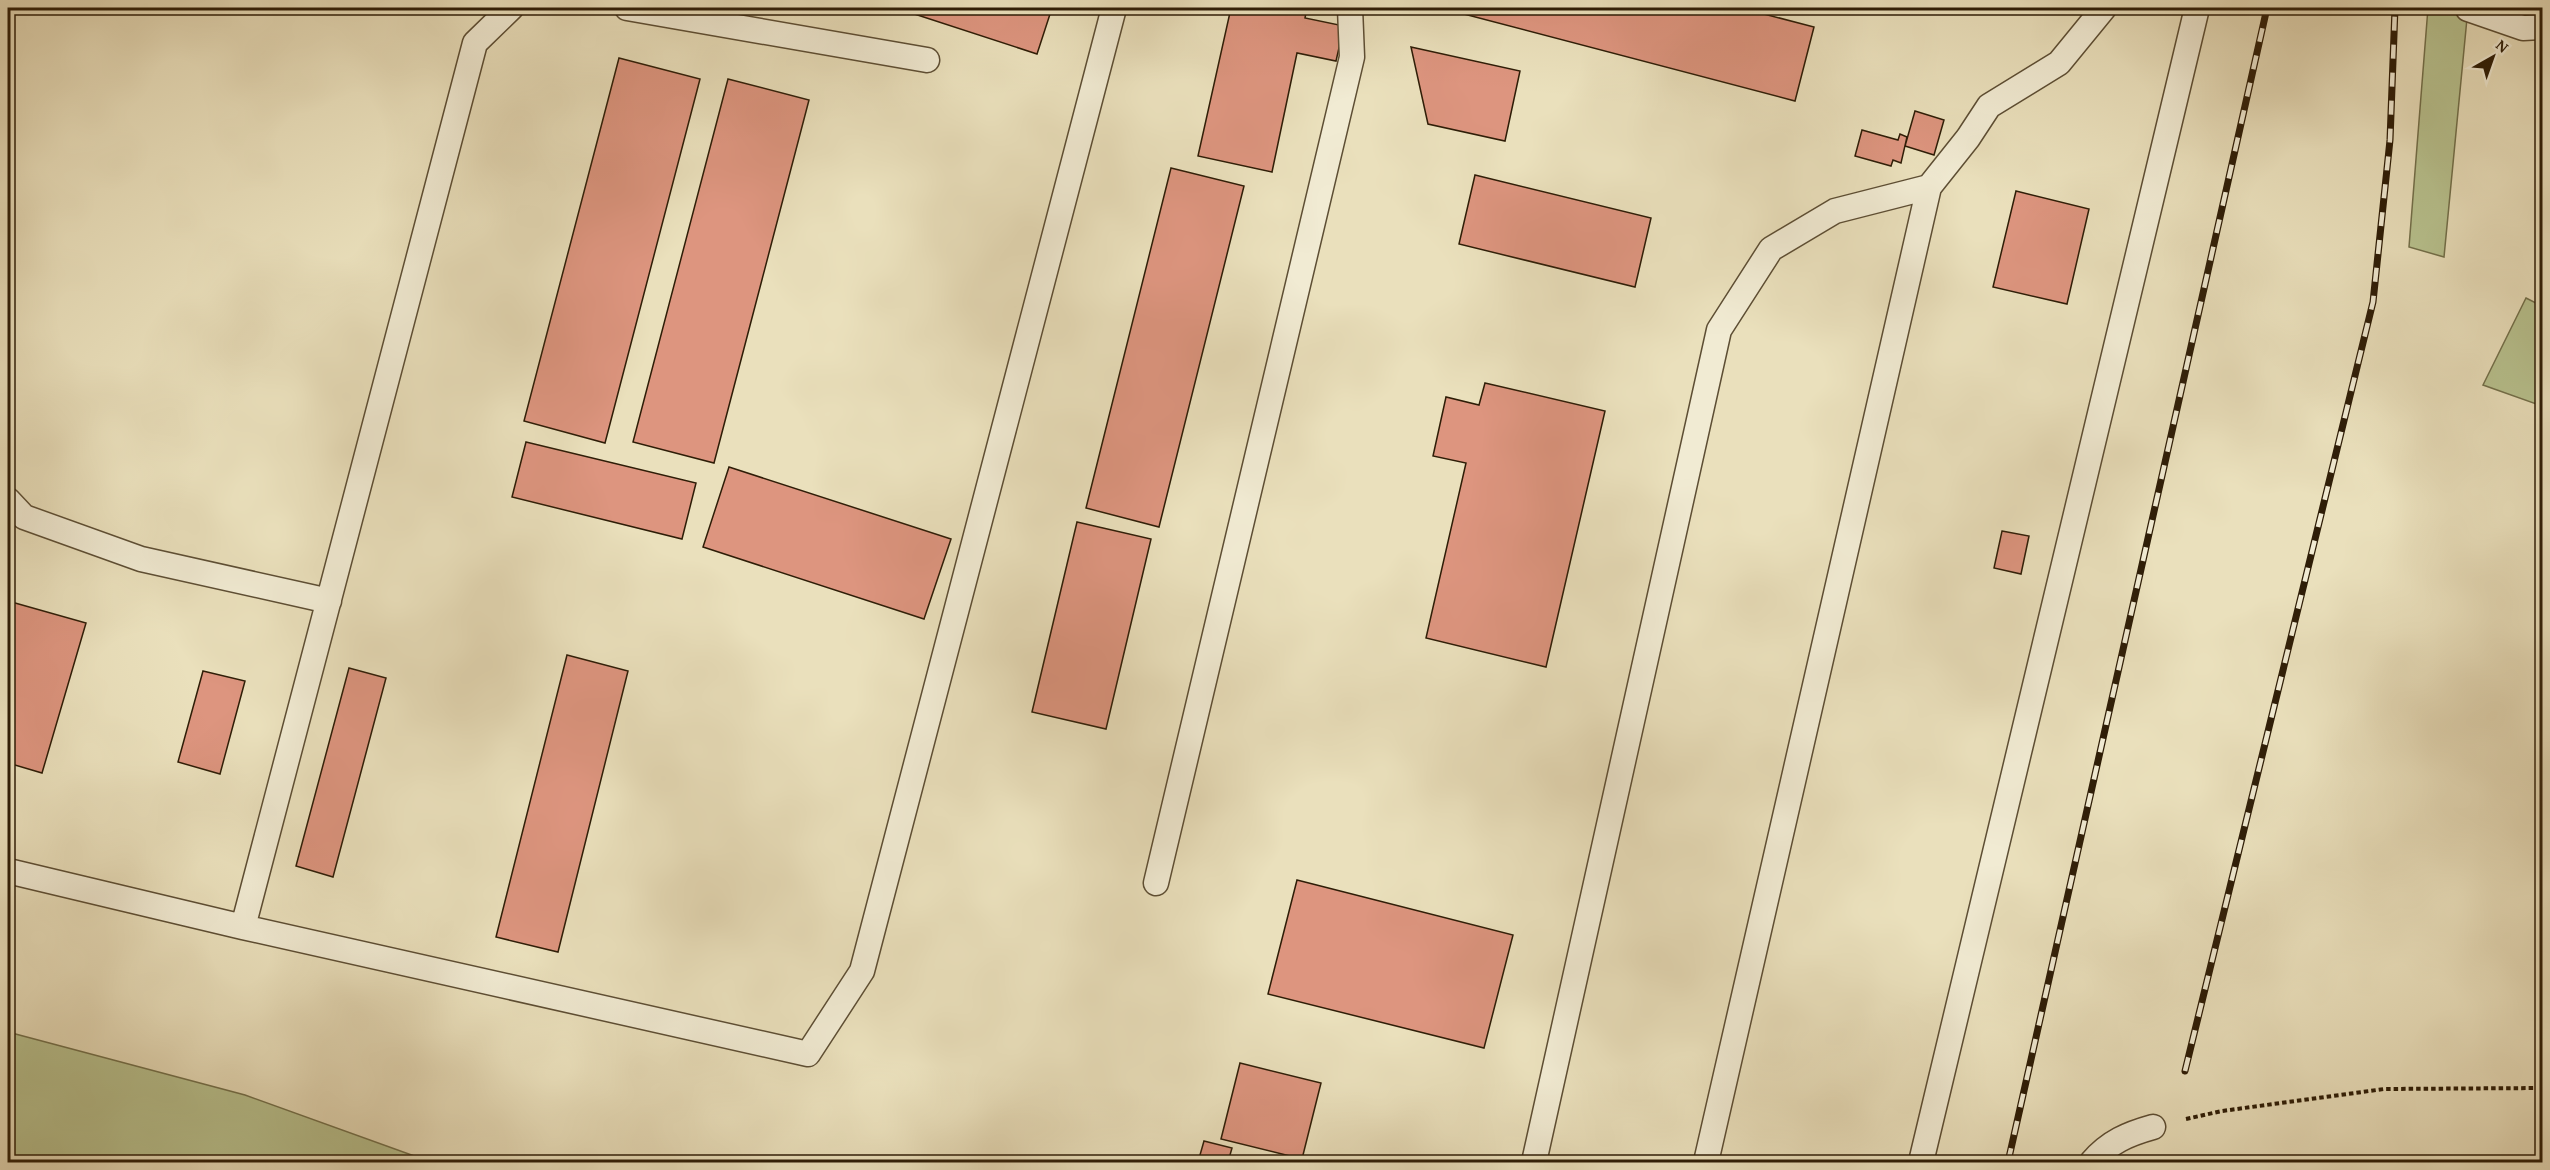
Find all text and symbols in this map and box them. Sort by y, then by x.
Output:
north arrow [2463,27,2523,87]
text: N [2491,33,2515,58]

